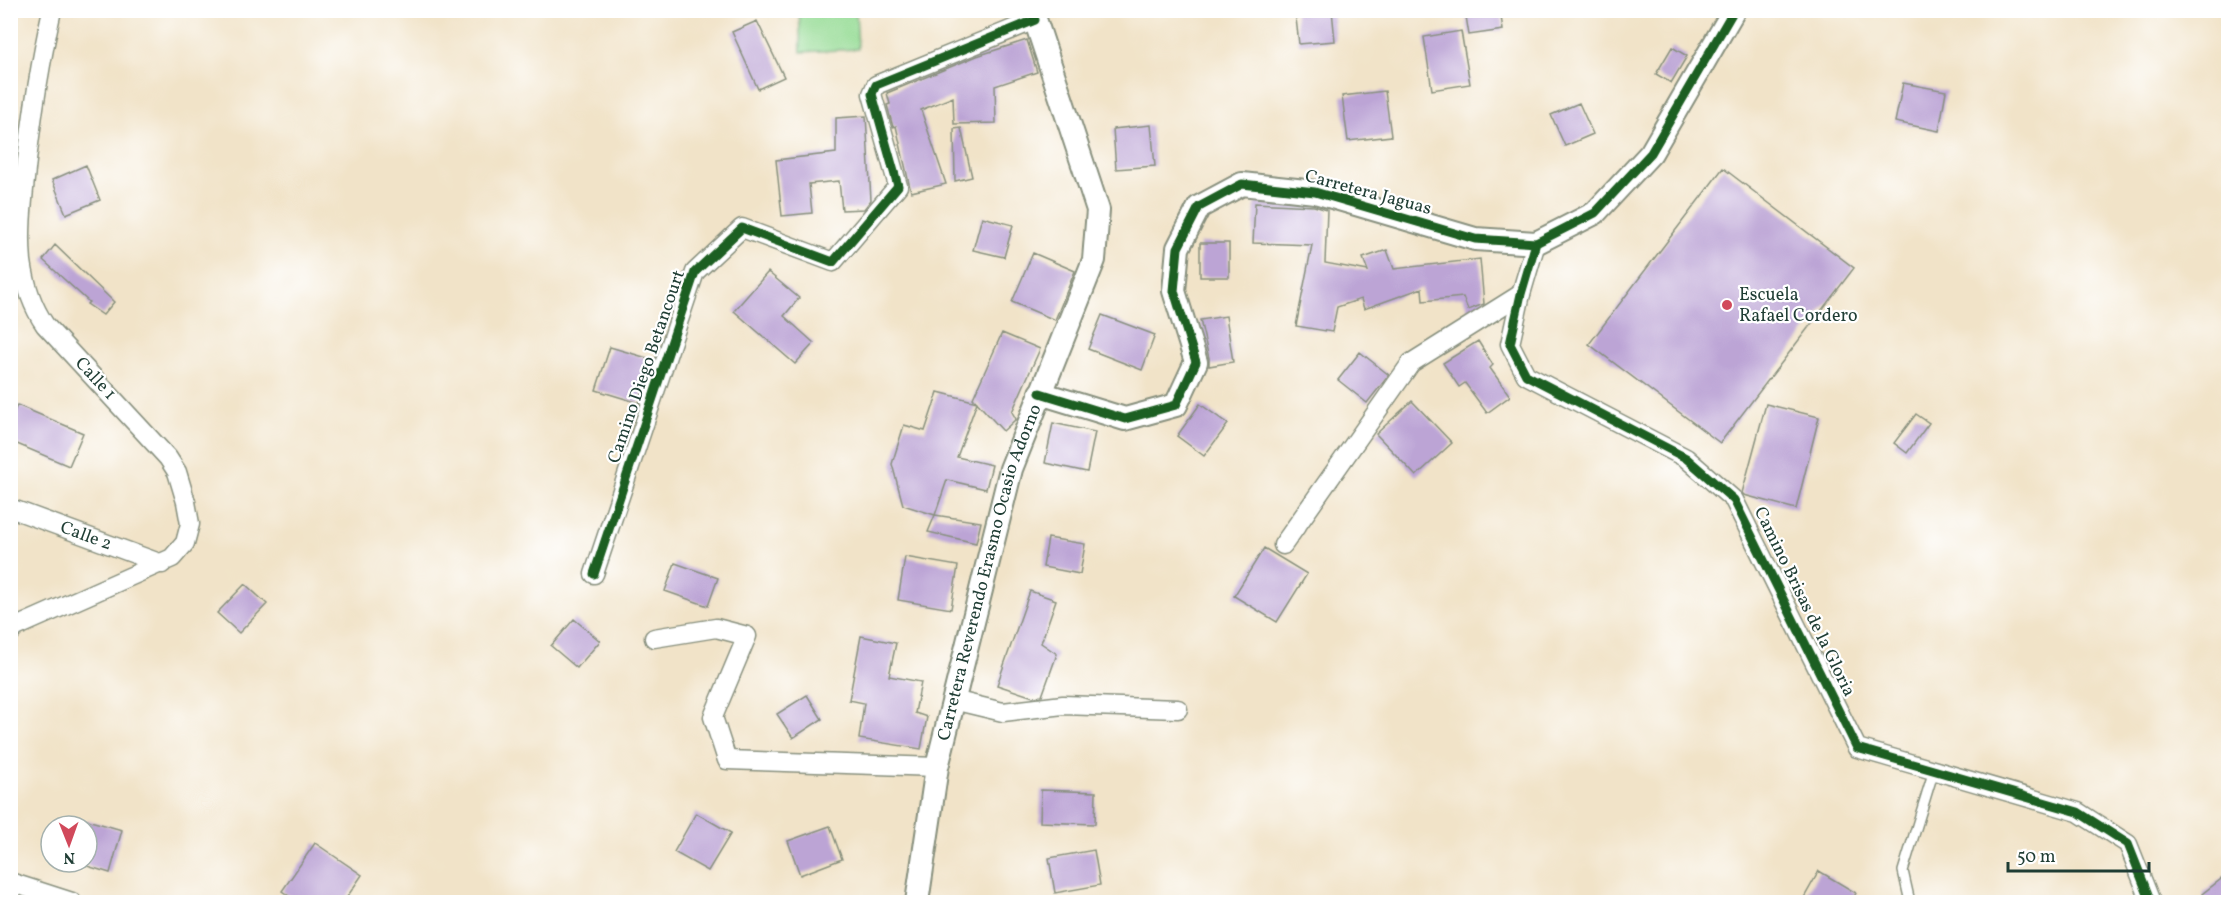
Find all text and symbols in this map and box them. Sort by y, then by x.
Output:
street label: Carretera Jaguas [1302,164,1434,222]
street label: Camino Diego Betancourt [602,267,692,467]
place label: Escuela Rafael Cordero [1739,283,1858,329]
marker: Escuela Rafael Cordero [1720,298,1734,312]
street label: Calle 1 [69,352,121,406]
street label: Carretera Reverendo Erasmo Ocasio Adorno [931,401,1048,743]
street label: Camino Brisas de la Gloria [1747,503,1861,701]
street label: Calle 2 [57,515,115,557]
north arrow [39,814,99,874]
scale bar [2008,835,2149,873]
text: 50 m [2017,845,2056,870]
text: N [63,846,75,868]

